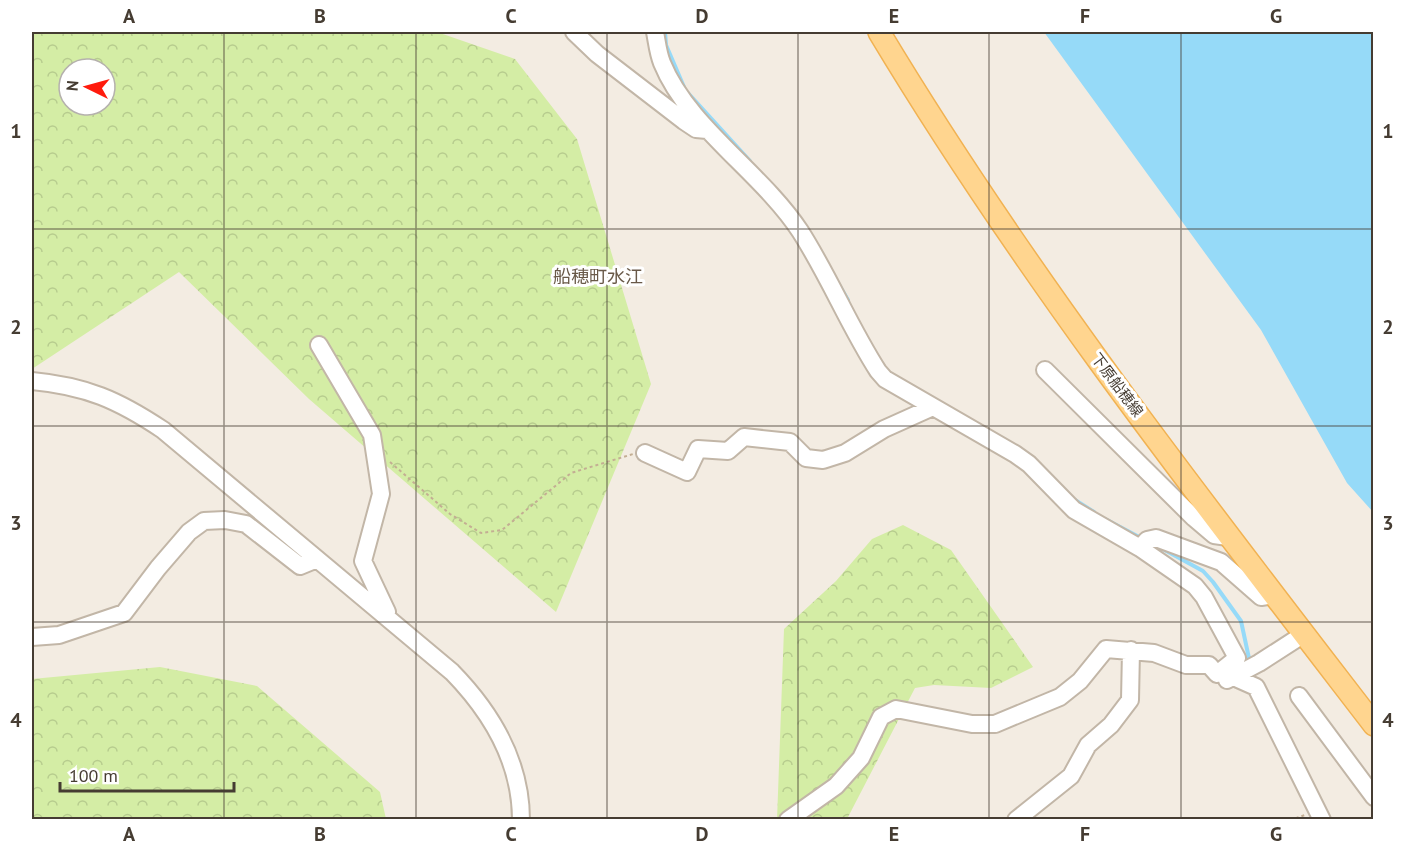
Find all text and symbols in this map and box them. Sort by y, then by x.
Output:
text: A [123,3,136,29]
text: B [314,3,326,29]
text: C [505,3,517,29]
text: D [696,3,709,29]
text: E [889,3,899,29]
text: F [1080,3,1090,29]
text: G [1270,3,1282,29]
north arrow [57,57,117,117]
text: N [62,80,82,92]
text: 1 [10,118,22,144]
text: 1 [1382,118,1394,144]
district label: 船穂町水江 [553,265,643,288]
text: 2 [10,314,22,340]
text: 2 [1382,314,1394,340]
street label: 下原船穂線 [1087,349,1148,420]
text: 3 [10,510,22,536]
text: 3 [1382,510,1394,536]
text: 4 [10,707,22,733]
text: 4 [1382,707,1394,733]
scale bar [60,755,234,793]
text: 100 m [69,764,118,787]
text: A [123,821,136,847]
text: B [314,821,326,847]
text: C [505,821,517,847]
text: D [696,821,709,847]
text: E [889,821,899,847]
text: F [1080,821,1090,847]
text: G [1270,821,1282,847]

